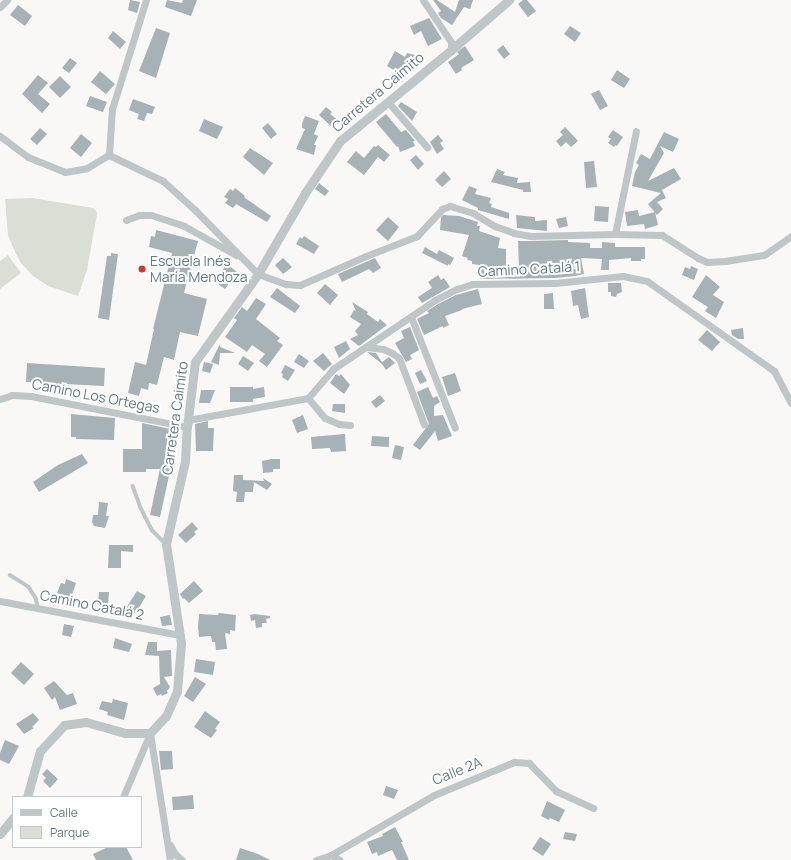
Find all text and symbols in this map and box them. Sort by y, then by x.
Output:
street label: Carretera Caimito [329,49,427,135]
place label: Escuela Inés María Mendoza [150,253,248,286]
street label: Camino Catalá 1 [477,258,581,280]
marker: Escuela Inés María Mendoza [137,264,147,274]
street label: Carretera Caimito [159,360,191,476]
street label: Camino Los Ortegas [31,375,161,417]
street label: Camino Catalá 2 [39,587,145,623]
street label: Calle 2A [430,753,484,789]
legend [12,796,142,848]
text: Calle [50,804,78,821]
text: Parque [50,824,89,841]

